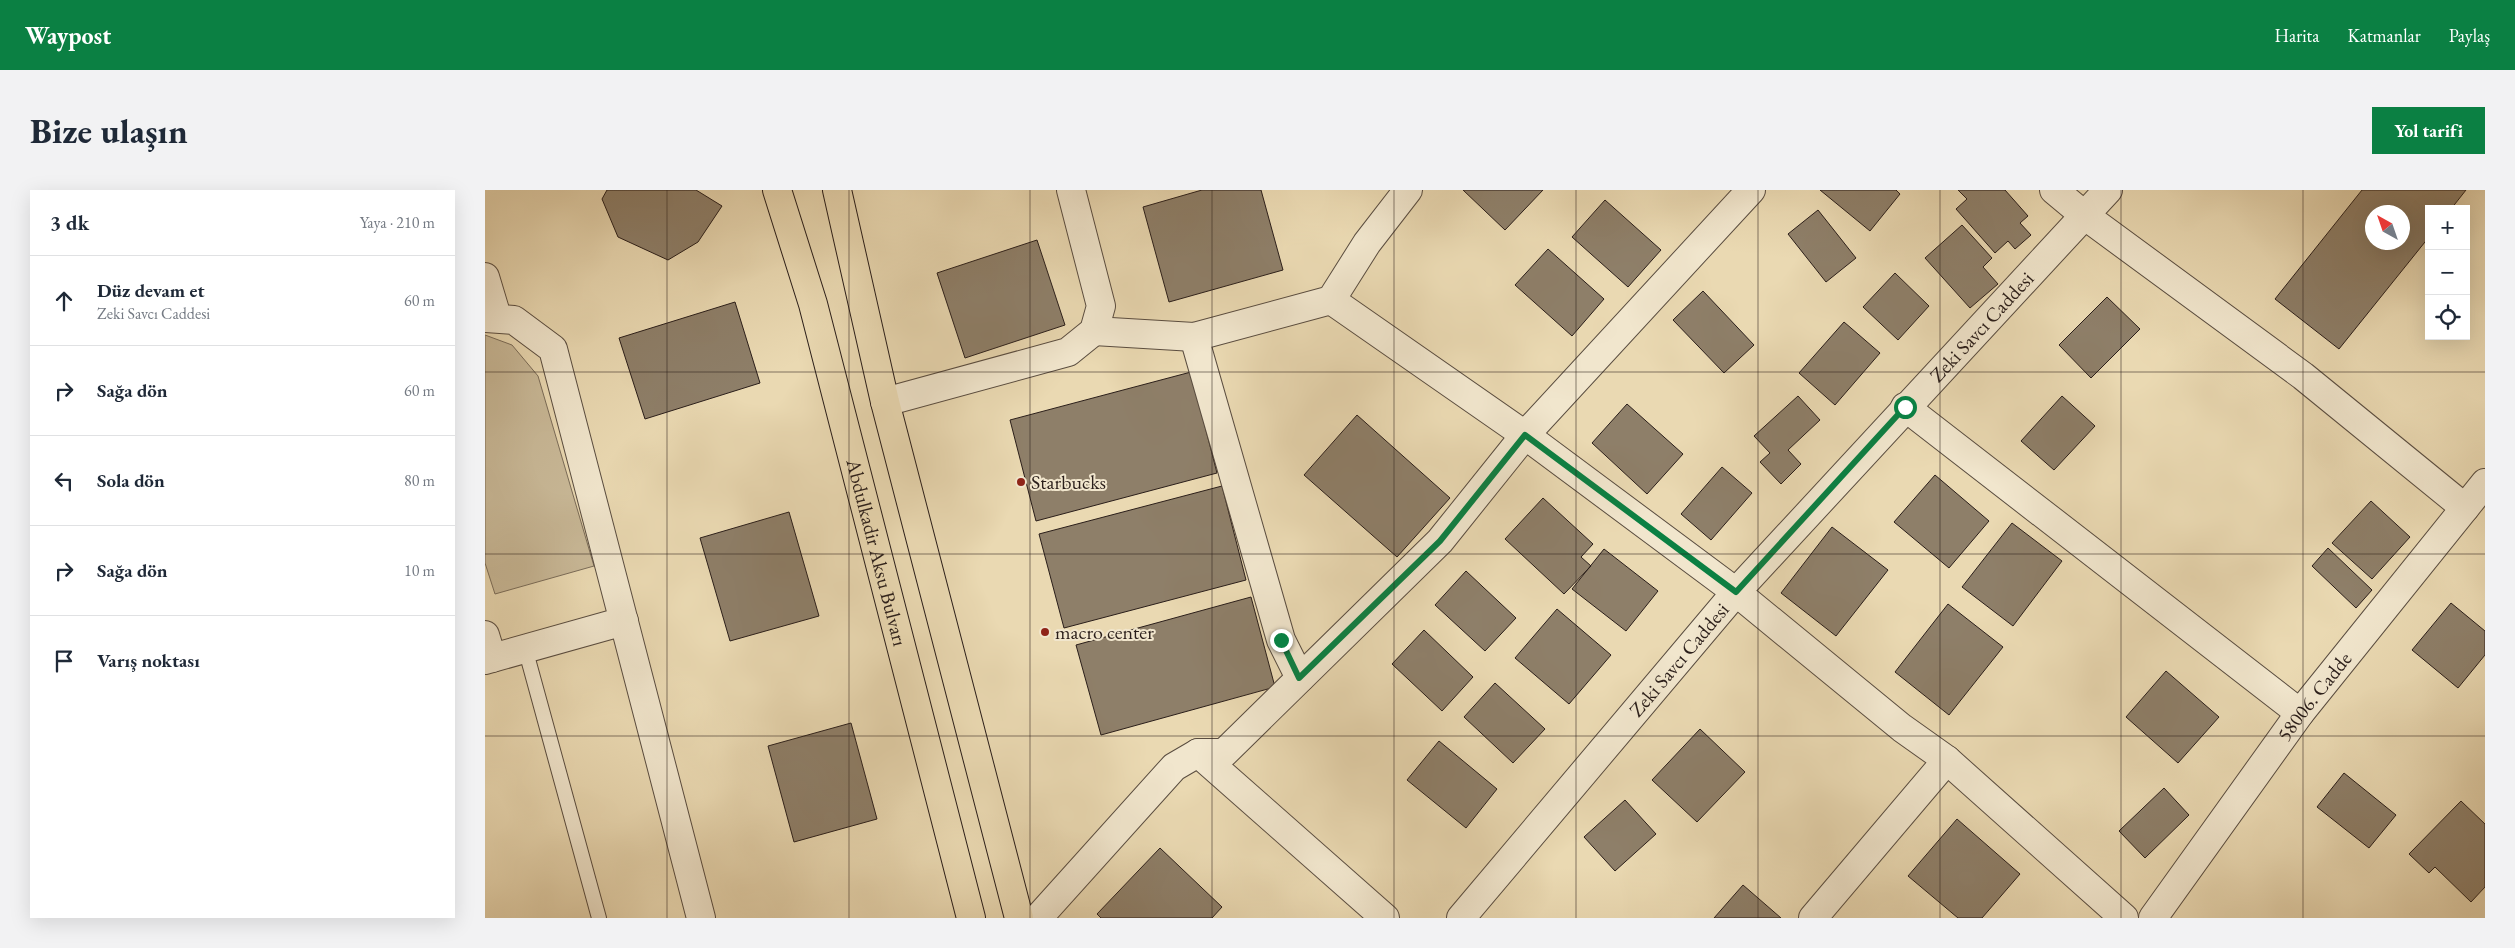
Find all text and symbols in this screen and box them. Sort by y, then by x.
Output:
text: Waypost [25,20,111,51]
text: Harita [2274,24,2319,47]
text: Katmanlar [2347,24,2421,47]
text: Paylaş [2449,24,2490,47]
button: Yol tarifi [2372,107,2485,154]
text: Bize ulaşın [30,108,188,153]
north arrow [2365,205,2410,250]
map controls [2425,205,2470,340]
button: + [2425,205,2470,250]
text: 3 dk [50,209,89,236]
text: Yaya · 210 m [360,212,435,233]
button: − [2425,250,2470,295]
street label: Zeki Savcı Caddesi [1924,266,2039,388]
text: Düz devam et [97,278,205,303]
icon: ahead [50,287,78,315]
text: 60 m [404,290,435,311]
button: locate [2425,295,2470,340]
text: Zeki Savcı Caddesi [97,303,210,324]
icon: right [50,377,78,405]
text: Sağa dön [97,378,168,403]
text: 60 m [404,380,435,401]
route start [1894,396,1917,419]
street label: Abdulkadir Aksu Bulvarı [840,455,913,649]
icon: left [50,467,78,495]
text: Sola dön [97,468,165,493]
place label: Starbucks [1031,469,1106,495]
text: 80 m [404,470,435,491]
marker: Starbucks [1015,476,1027,488]
icon: right [50,557,78,585]
text: Sağa dön [97,558,168,583]
text: 10 m [404,560,435,581]
street label: Zeki Savcı Caddesi [1623,597,1735,722]
place label: macro center [1055,619,1154,645]
marker: macro center [1039,626,1051,638]
route end [1270,629,1293,652]
street label: 58006. Cadde [2271,646,2357,746]
icon: arrive [50,647,78,675]
text: Varış noktası [97,648,200,673]

